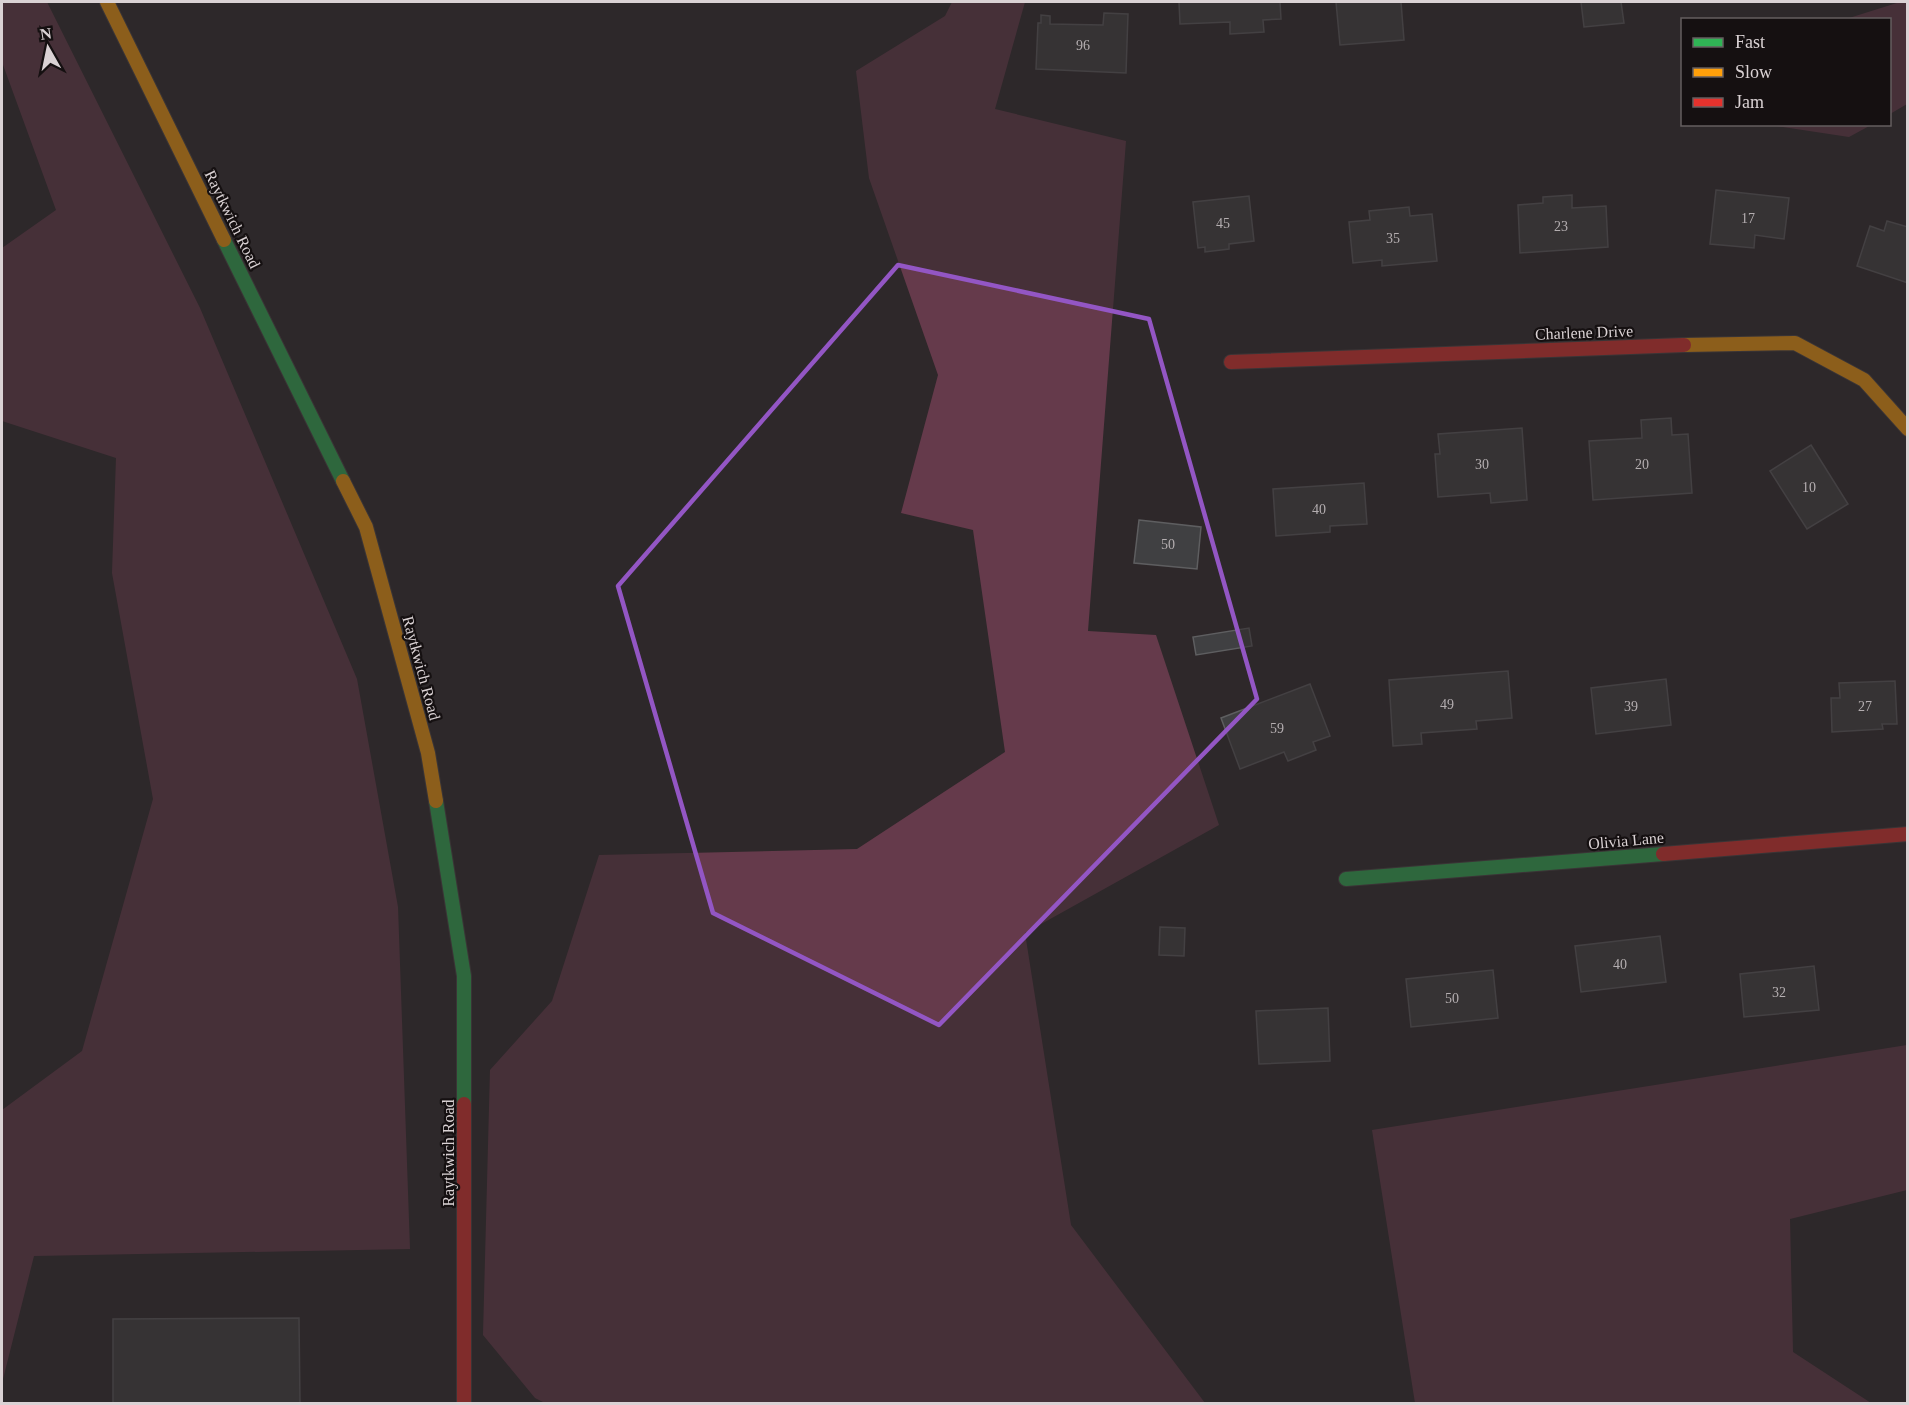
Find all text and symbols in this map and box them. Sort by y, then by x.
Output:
north arrow [18,18,78,78]
legend [1681,18,1891,126]
text: N [39,24,53,43]
text: Fast [1735,32,1765,52]
house number: 96 [1076,38,1090,53]
text: Slow [1735,62,1772,82]
text: Jam [1735,92,1764,112]
street label: Raytkwich Road [201,167,264,272]
house number: 17 [1741,211,1755,226]
house number: 45 [1216,216,1230,231]
house number: 23 [1554,219,1568,234]
house number: 35 [1386,231,1400,246]
street label: Charlene Drive [1535,322,1633,343]
house number: 30 [1475,457,1489,472]
house number: 20 [1635,457,1649,472]
house number: 10 [1802,480,1816,495]
house number: 40 [1312,502,1326,517]
house number: 50 [1161,537,1175,552]
street label: Raytkwich Road [398,614,444,722]
house number: 49 [1440,697,1454,712]
house number: 39 [1624,699,1638,714]
house number: 27 [1858,699,1872,714]
house number: 59 [1270,721,1284,736]
street label: Olivia Lane [1587,829,1665,852]
house number: 40 [1613,957,1627,972]
house number: 32 [1772,985,1786,1000]
house number: 50 [1445,991,1459,1006]
street label: Raytkwich Road [440,1099,458,1207]

